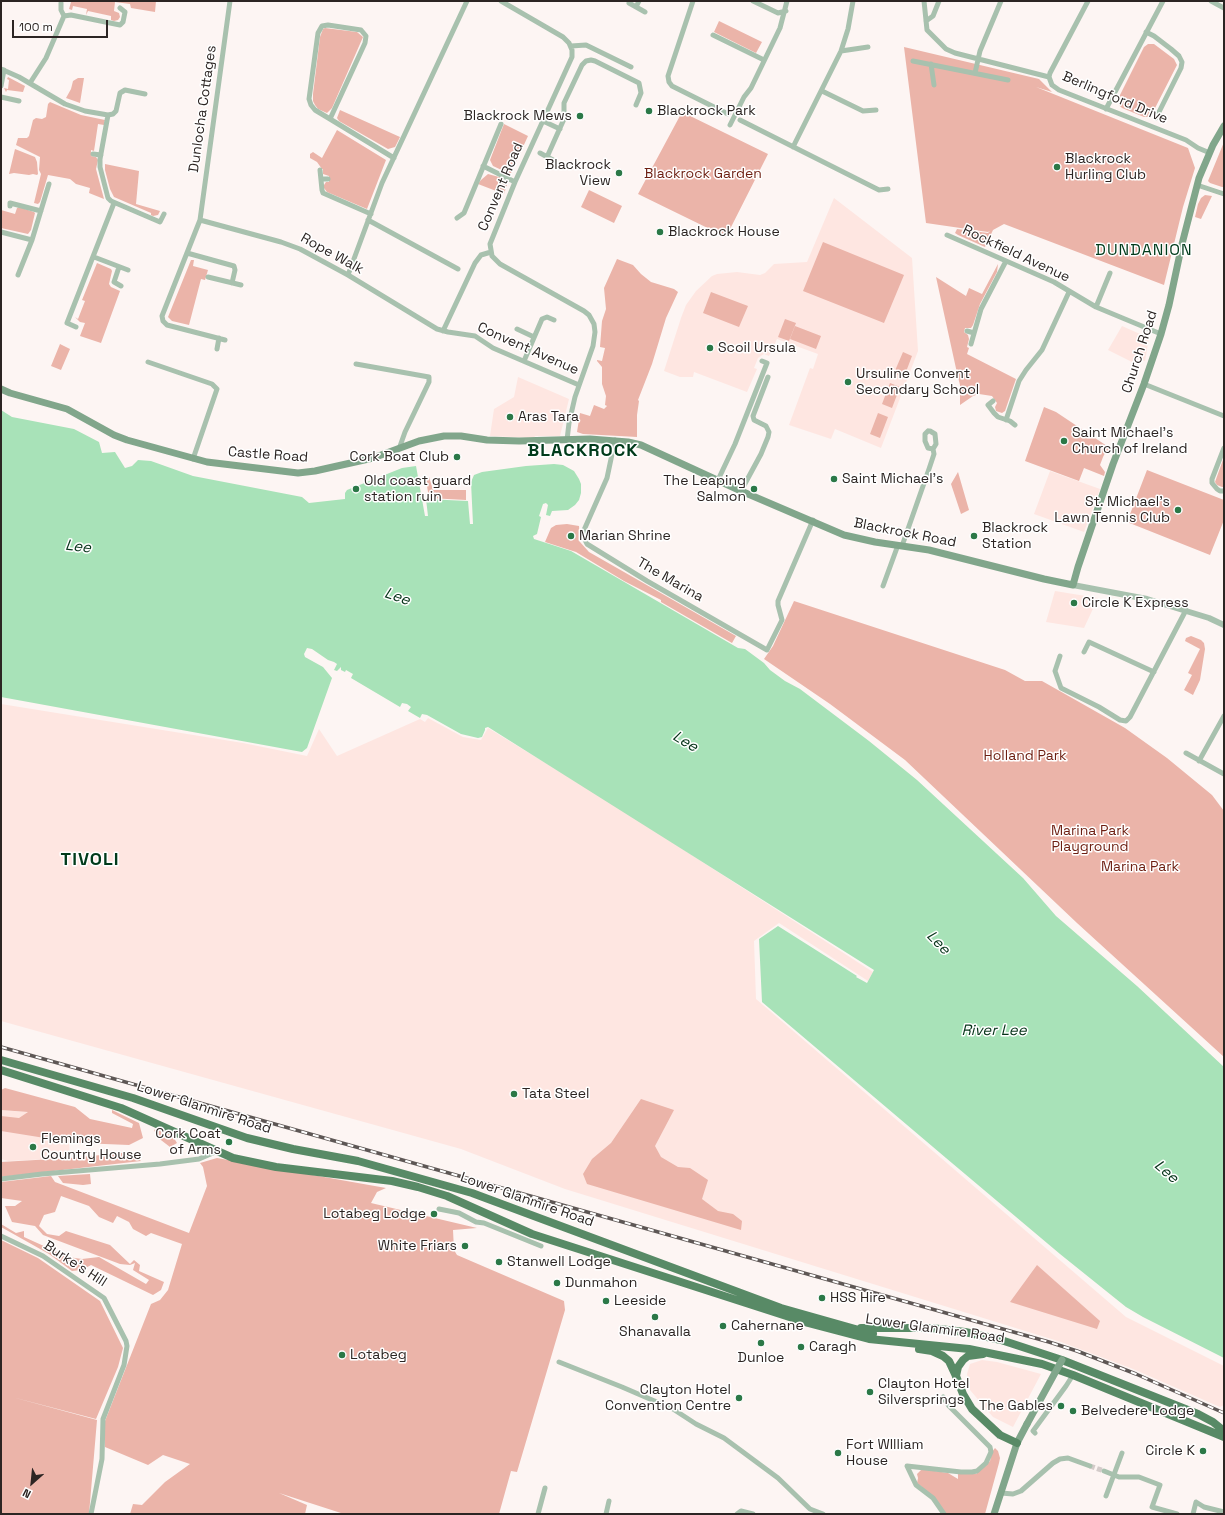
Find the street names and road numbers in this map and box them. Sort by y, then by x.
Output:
street label: Dunlocha Cottages [186,44,220,174]
street label: Berlingford Drive [1060,68,1170,128]
street label: Convent Road [475,140,527,234]
street label: Rockfield Avenue [960,222,1072,286]
street label: Rope Walk [298,230,366,278]
street label: Church Road [1119,309,1161,395]
street label: Convent Avenue [475,319,581,379]
street label: Castle Road [227,444,309,466]
street label: Blackrock Road [852,515,958,551]
street label: The Marina [634,554,706,606]
street label: Lower Glanmire Road [135,1078,273,1138]
street label: Lower Glanmire Road [458,1169,596,1231]
street label: Burke's Hill [40,1237,110,1291]
street label: Lower Glanmire Road [864,1311,1006,1347]

